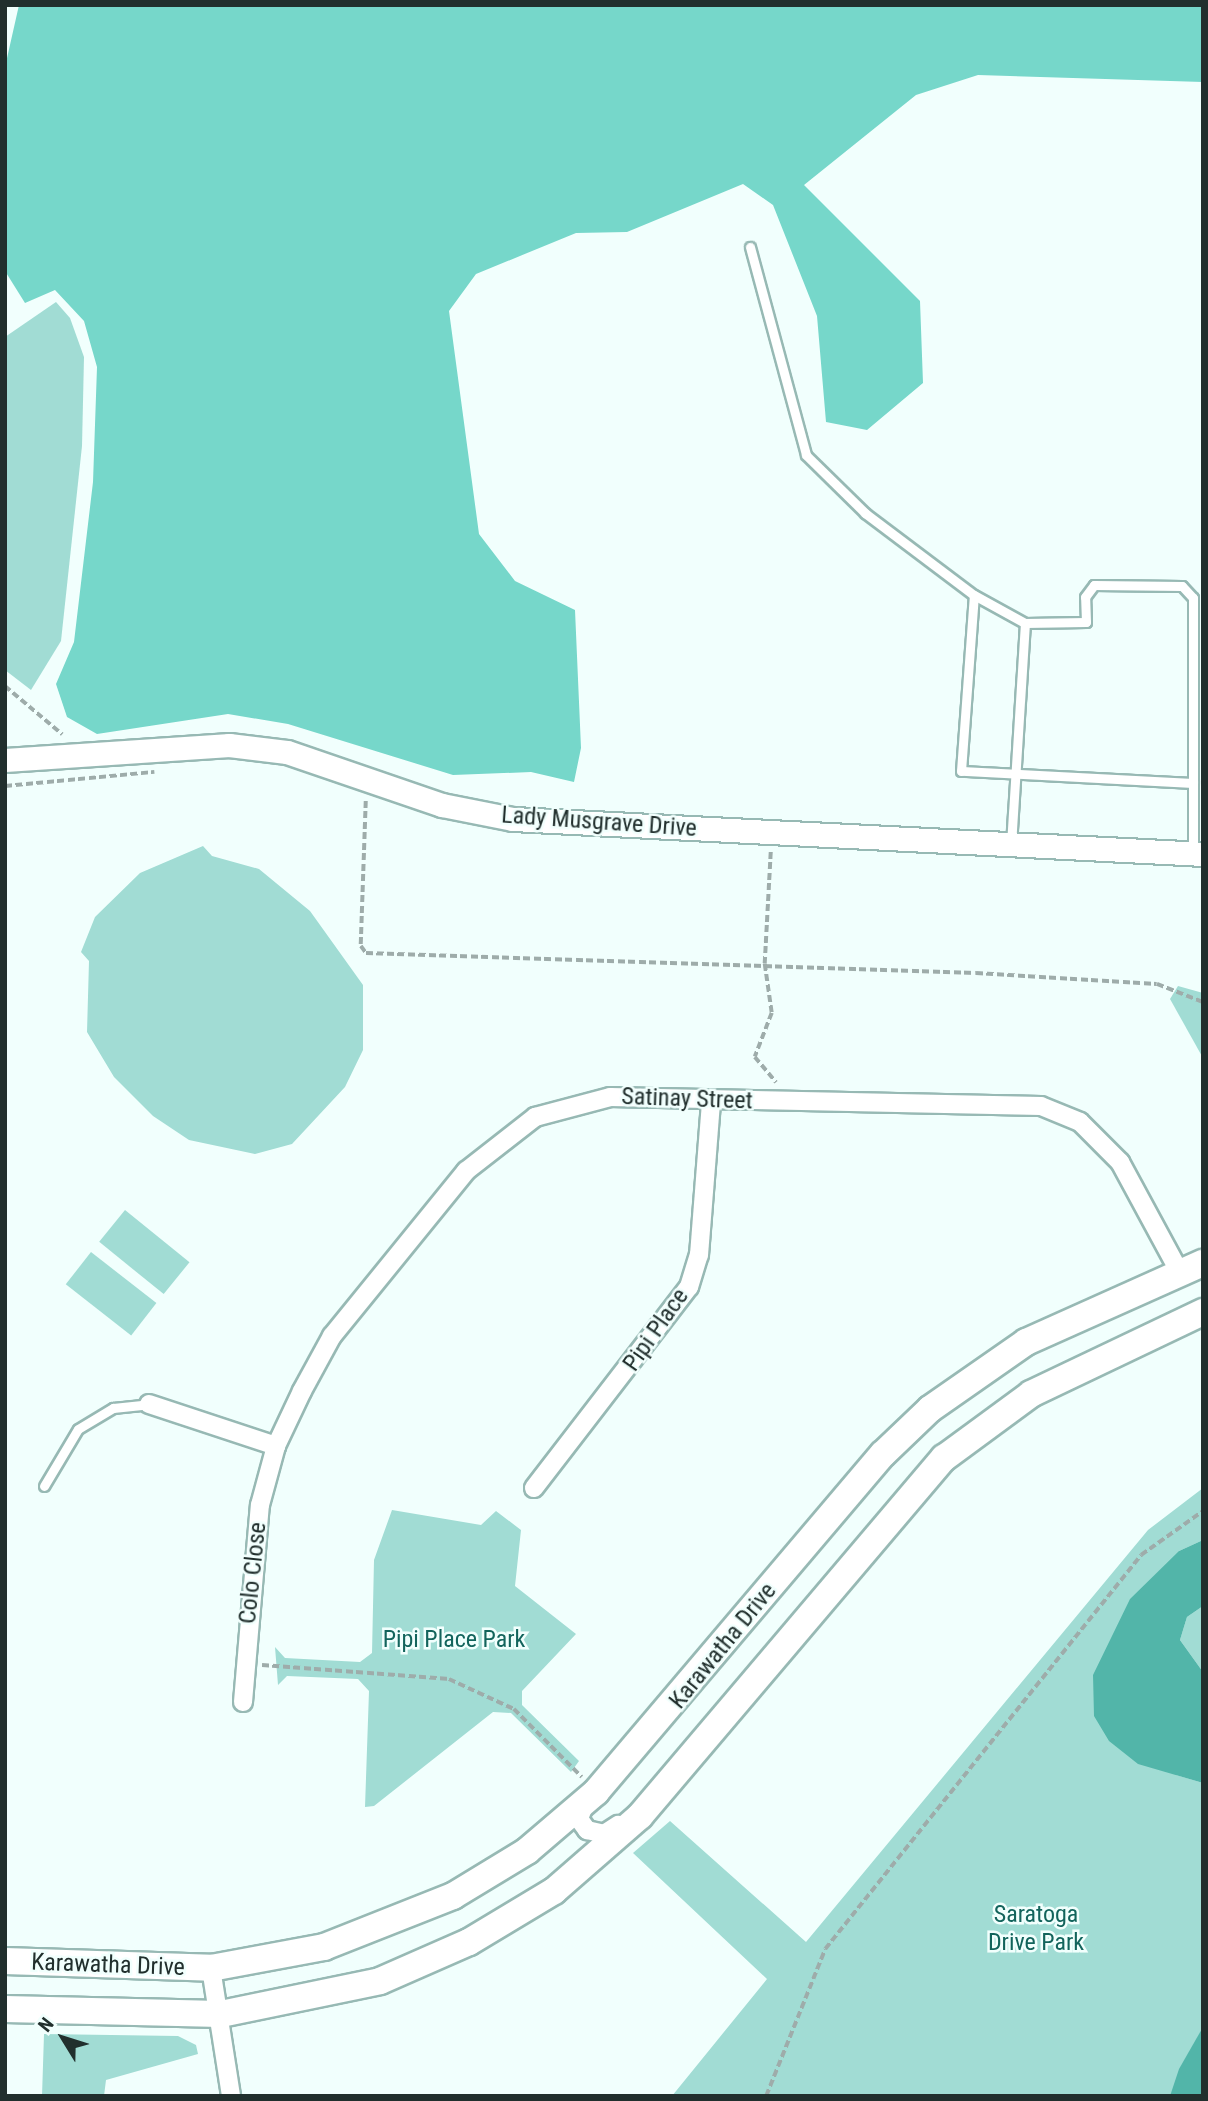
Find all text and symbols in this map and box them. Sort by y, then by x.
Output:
street label: Lady Musgrave Drive [500,801,698,843]
street label: Satinay Street [621,1082,753,1116]
street label: Pipi Place [617,1283,695,1377]
street label: Colo Close [233,1521,273,1625]
street label: Karawatha Drive [663,1577,783,1715]
park label: Pipi Place Park [383,1626,525,1654]
park label: Saratoga Drive Park [988,1901,1084,1957]
street label: Karawatha Drive [31,1948,185,1982]
north arrow [28,2003,98,2073]
text: N [33,2013,59,2036]

